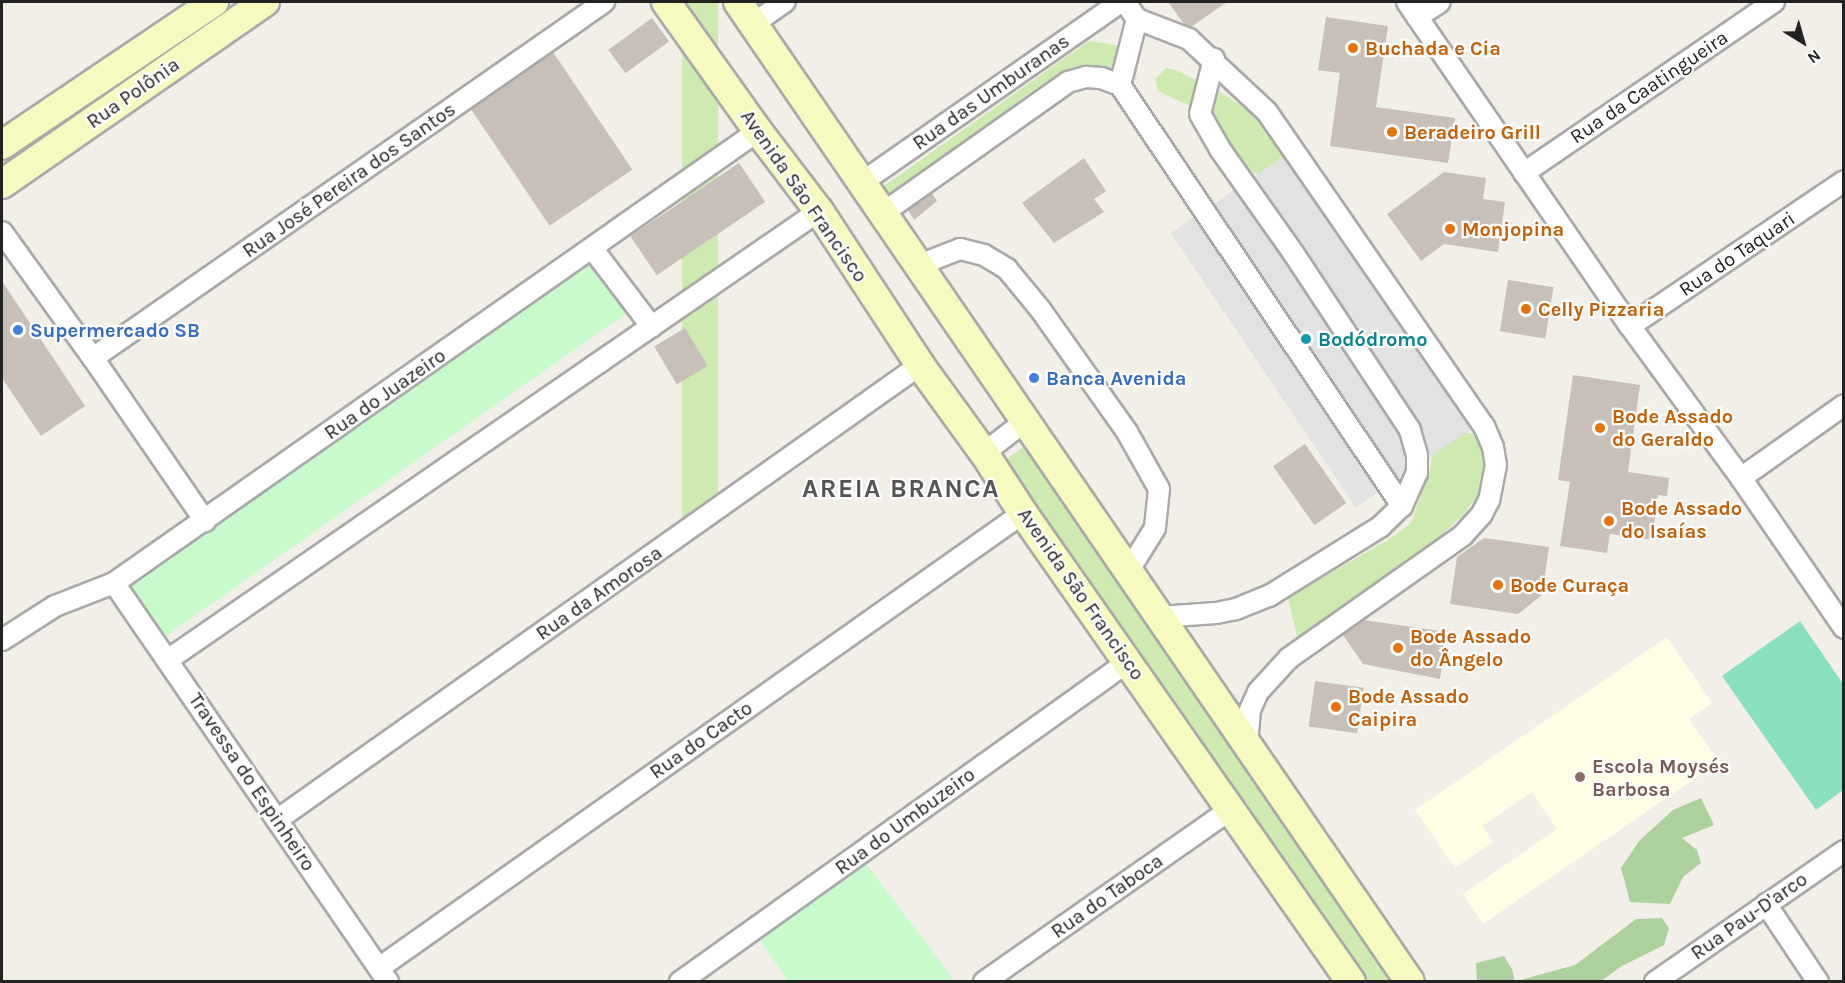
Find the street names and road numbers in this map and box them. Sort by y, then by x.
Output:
street label: Rua da Caatingueira [1565,25,1733,149]
street label: Rua das Umburanas [908,29,1074,155]
street label: Rua Polônia [82,52,184,134]
street label: Rua José Pereira dos Santos [238,97,460,263]
street label: Avenida São Francisco [735,105,873,287]
street label: Rua do Taquari [1674,206,1800,302]
street label: Rua do Juazeiro [320,343,450,445]
street label: Avenida São Francisco [1012,503,1150,685]
street label: Rua da Amorosa [531,541,667,645]
street label: Travessa do Espinheiro [184,689,320,875]
street label: Rua do Cacto [645,696,757,784]
street label: Rua do Umbuzeiro [830,762,980,880]
street label: Rua do Taboca [1046,849,1168,943]
street label: Rua Pau-D'arco [1686,867,1812,965]

